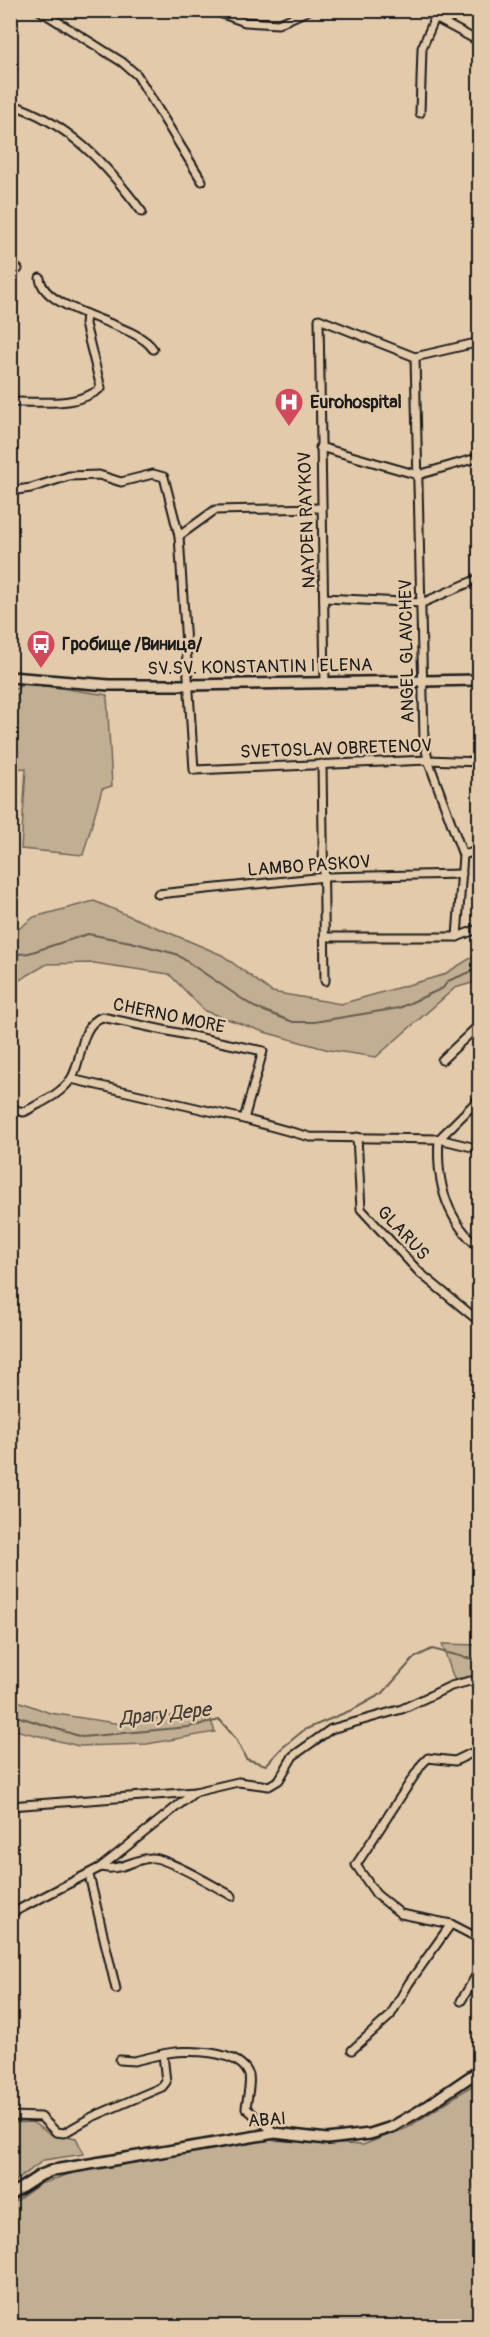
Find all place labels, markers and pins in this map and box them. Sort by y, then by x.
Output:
hospital icon: Eurohospital [273,386,305,428]
place label: Eurohospital [310,391,402,414]
bus stop icon: Гробище /Виница/ [25,628,57,670]
place label: Гробище /Виница/ [62,633,203,656]

